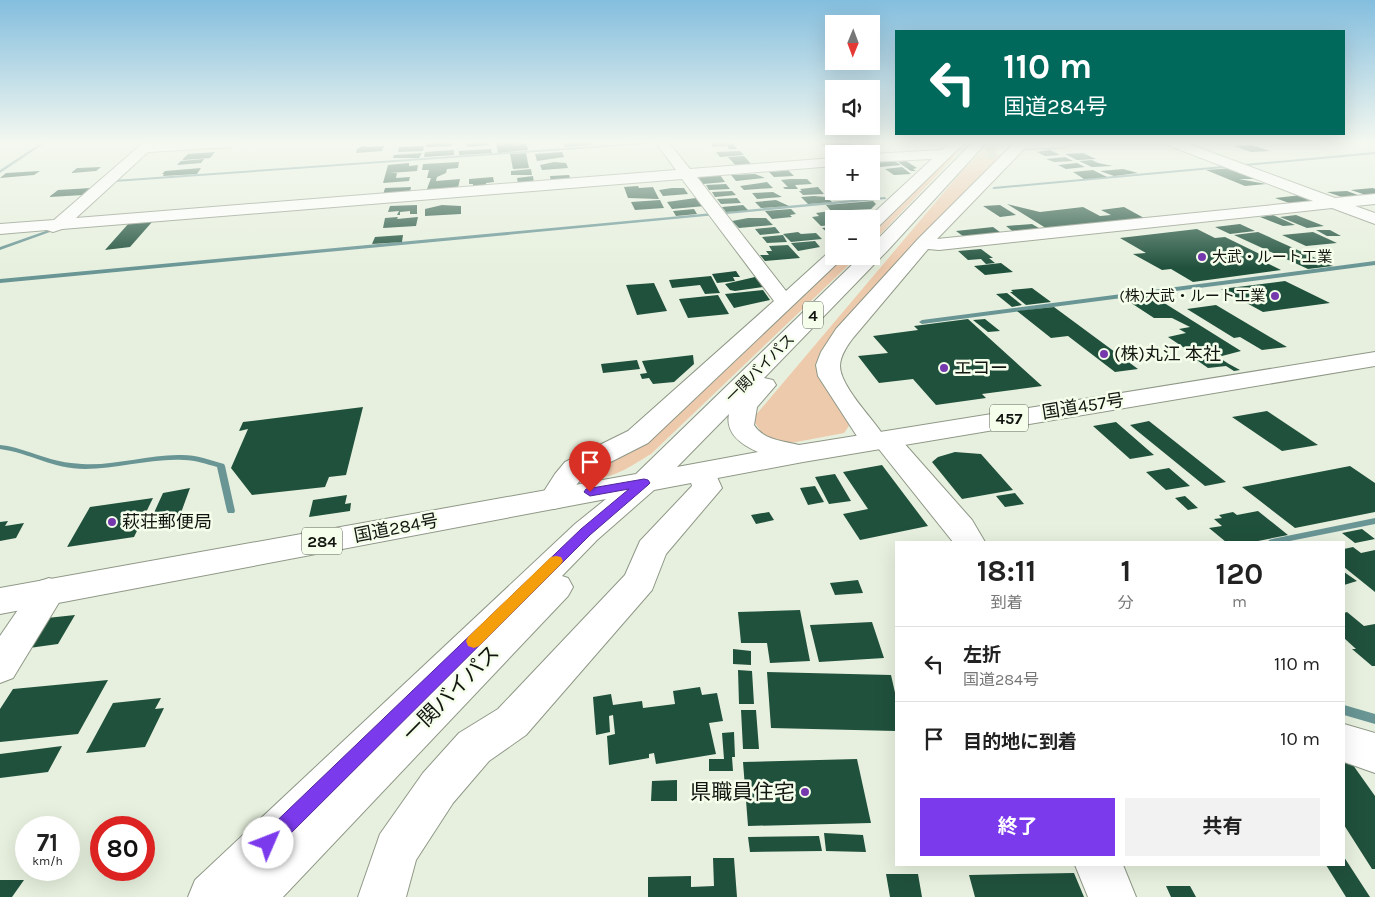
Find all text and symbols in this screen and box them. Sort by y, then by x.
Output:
north arrow [825,15,880,70]
map controls [825,15,880,265]
text: 110 m [1003,46,1092,87]
icon: left [920,50,985,115]
button: sound [825,80,880,135]
text: 国道284号 [1003,94,1108,120]
button: + [825,145,880,200]
button: − [825,210,880,265]
place label: 大武・ルート工業 [1212,248,1332,266]
marker: 大武・ルート工業 [1196,251,1208,263]
place label: (株)大武・ルート工業 [1119,287,1265,305]
marker: (株)大武・ルート工業 [1269,290,1281,302]
road number: 4 [803,302,823,328]
street label: 一関バイパス [722,330,798,406]
place label: (株)丸江 本社 [1114,343,1221,365]
marker: (株)丸江 本社 [1098,348,1110,360]
place label: エコー [954,357,1008,379]
marker: エコー [938,362,950,374]
street label: 国道457号 [1040,389,1126,423]
road number: 457 [990,404,1028,432]
pin [569,441,611,492]
icon: arrive [576,448,604,476]
street label: 国道284号 [352,509,440,547]
place label: 萩荘郵便局 [122,511,212,533]
marker: 萩荘郵便局 [106,516,118,528]
road number: 284 [302,528,342,554]
text: 18:11 [977,553,1036,589]
text: 1 [1121,553,1131,589]
text: 120 [1216,556,1263,592]
text: m [1232,592,1247,611]
text: 到着 [990,593,1022,612]
text: 分 [1118,593,1134,612]
street label: 一関バイパス [398,640,504,746]
text: 左折 [963,644,1001,666]
icon: left [920,650,948,678]
text: 110 m [1274,653,1320,675]
text: 国道284号 [963,670,1039,689]
icon: arrive [920,725,948,753]
text: 10 m [1280,728,1320,750]
text: 目的地に到着 [963,731,1077,753]
place label: 県職員住宅 [690,780,795,804]
marker: 県職員住宅 [799,786,811,798]
button: 終了 [920,798,1115,856]
button: 共有 [1125,798,1320,856]
speed limit sign: 80 [90,816,155,881]
position arrow [241,816,293,868]
text: 71 [37,828,58,857]
text: km/h [32,854,63,868]

